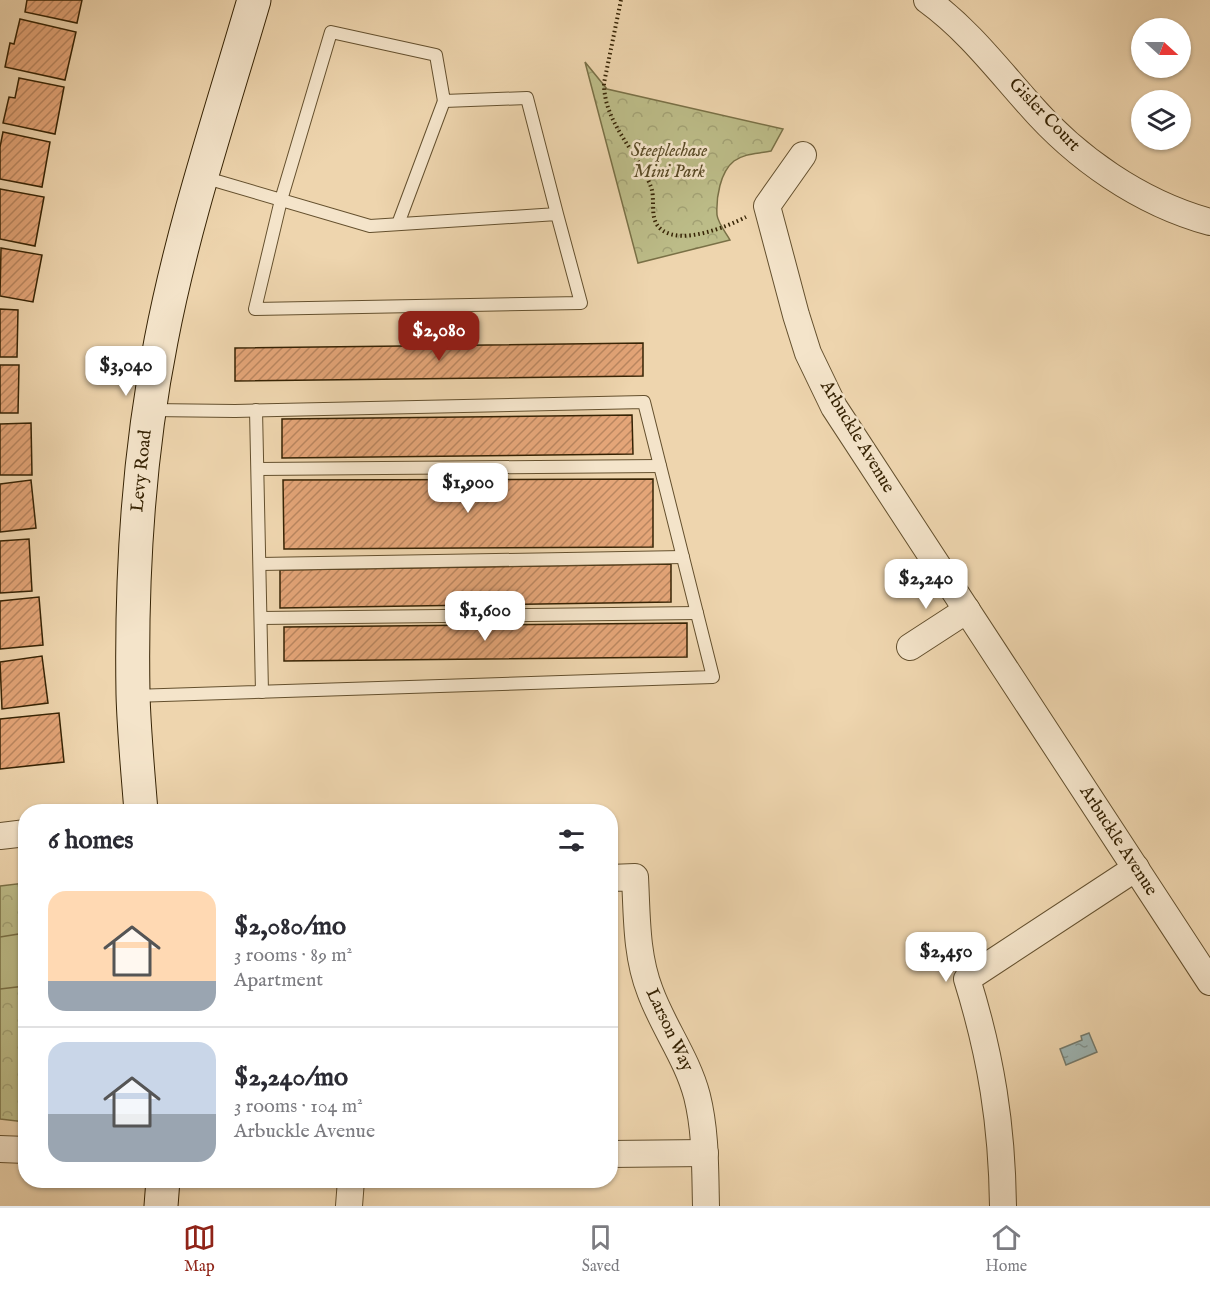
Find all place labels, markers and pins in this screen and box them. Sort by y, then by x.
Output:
pin: $2,080 [390,311,488,362]
pin: $3,040 [77,346,175,397]
pin: $1,900 [419,463,517,514]
pin: $2,240 [877,559,975,610]
pin: $1,600 [436,591,534,642]
pin: $2,450 [897,932,995,983]

